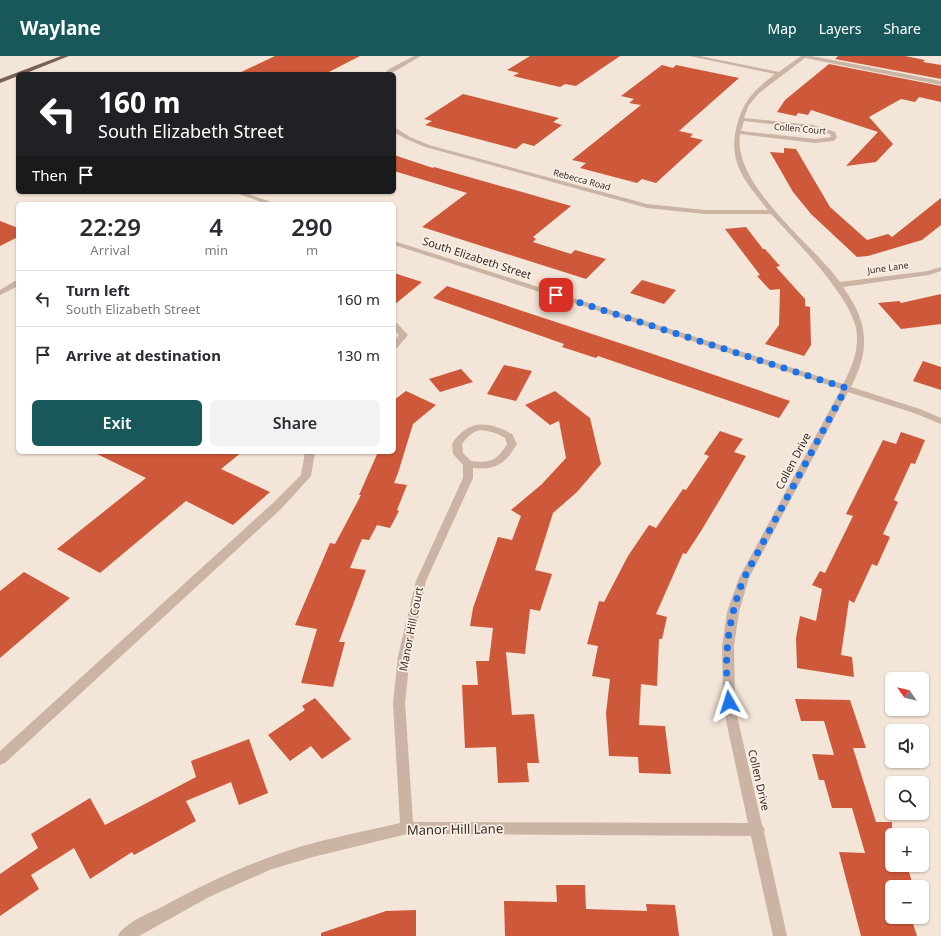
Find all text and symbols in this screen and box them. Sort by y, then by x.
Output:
text: Waylane [20,15,101,41]
text: Map [768,19,797,38]
text: Layers [819,19,861,38]
text: Share [883,19,921,38]
text: 160 m [98,83,181,121]
icon: left [32,88,84,140]
text: South Elizabeth Street [98,119,284,143]
street label: Collen Court [773,120,827,137]
icon: arrive [75,164,97,186]
text: Then [32,165,67,185]
street label: Rebecca Road [552,166,612,193]
text: 22:29 [79,210,141,243]
text: 4 [209,210,223,243]
text: 290 [291,210,333,243]
street label: South Elizabeth Street [421,233,533,282]
text: Arrival [90,241,130,259]
text: min [204,241,228,259]
text: m [306,241,318,259]
street label: June Lane [866,258,909,277]
pin [539,278,573,312]
text: Turn left [66,280,130,300]
icon: arrive [545,284,567,306]
icon: left [32,288,54,310]
text: 160 m [336,289,380,309]
text: South Elizabeth Street [66,300,200,318]
icon: arrive [32,344,54,366]
text: Arrive at destination [66,345,221,365]
text: 130 m [336,345,380,365]
button: Exit [32,400,202,446]
button: Share [210,400,380,446]
street label: Collen Drive [771,430,814,492]
street label: Manor Hill Court [395,586,426,672]
north arrow [885,672,929,716]
map controls [885,672,929,924]
position arrow [708,681,750,723]
button: sound [885,724,929,768]
street label: Collen Drive [745,748,774,812]
button: search [885,776,929,820]
street label: Manor Hill Lane [407,819,503,839]
button: + [885,828,929,872]
button: − [885,880,929,924]

